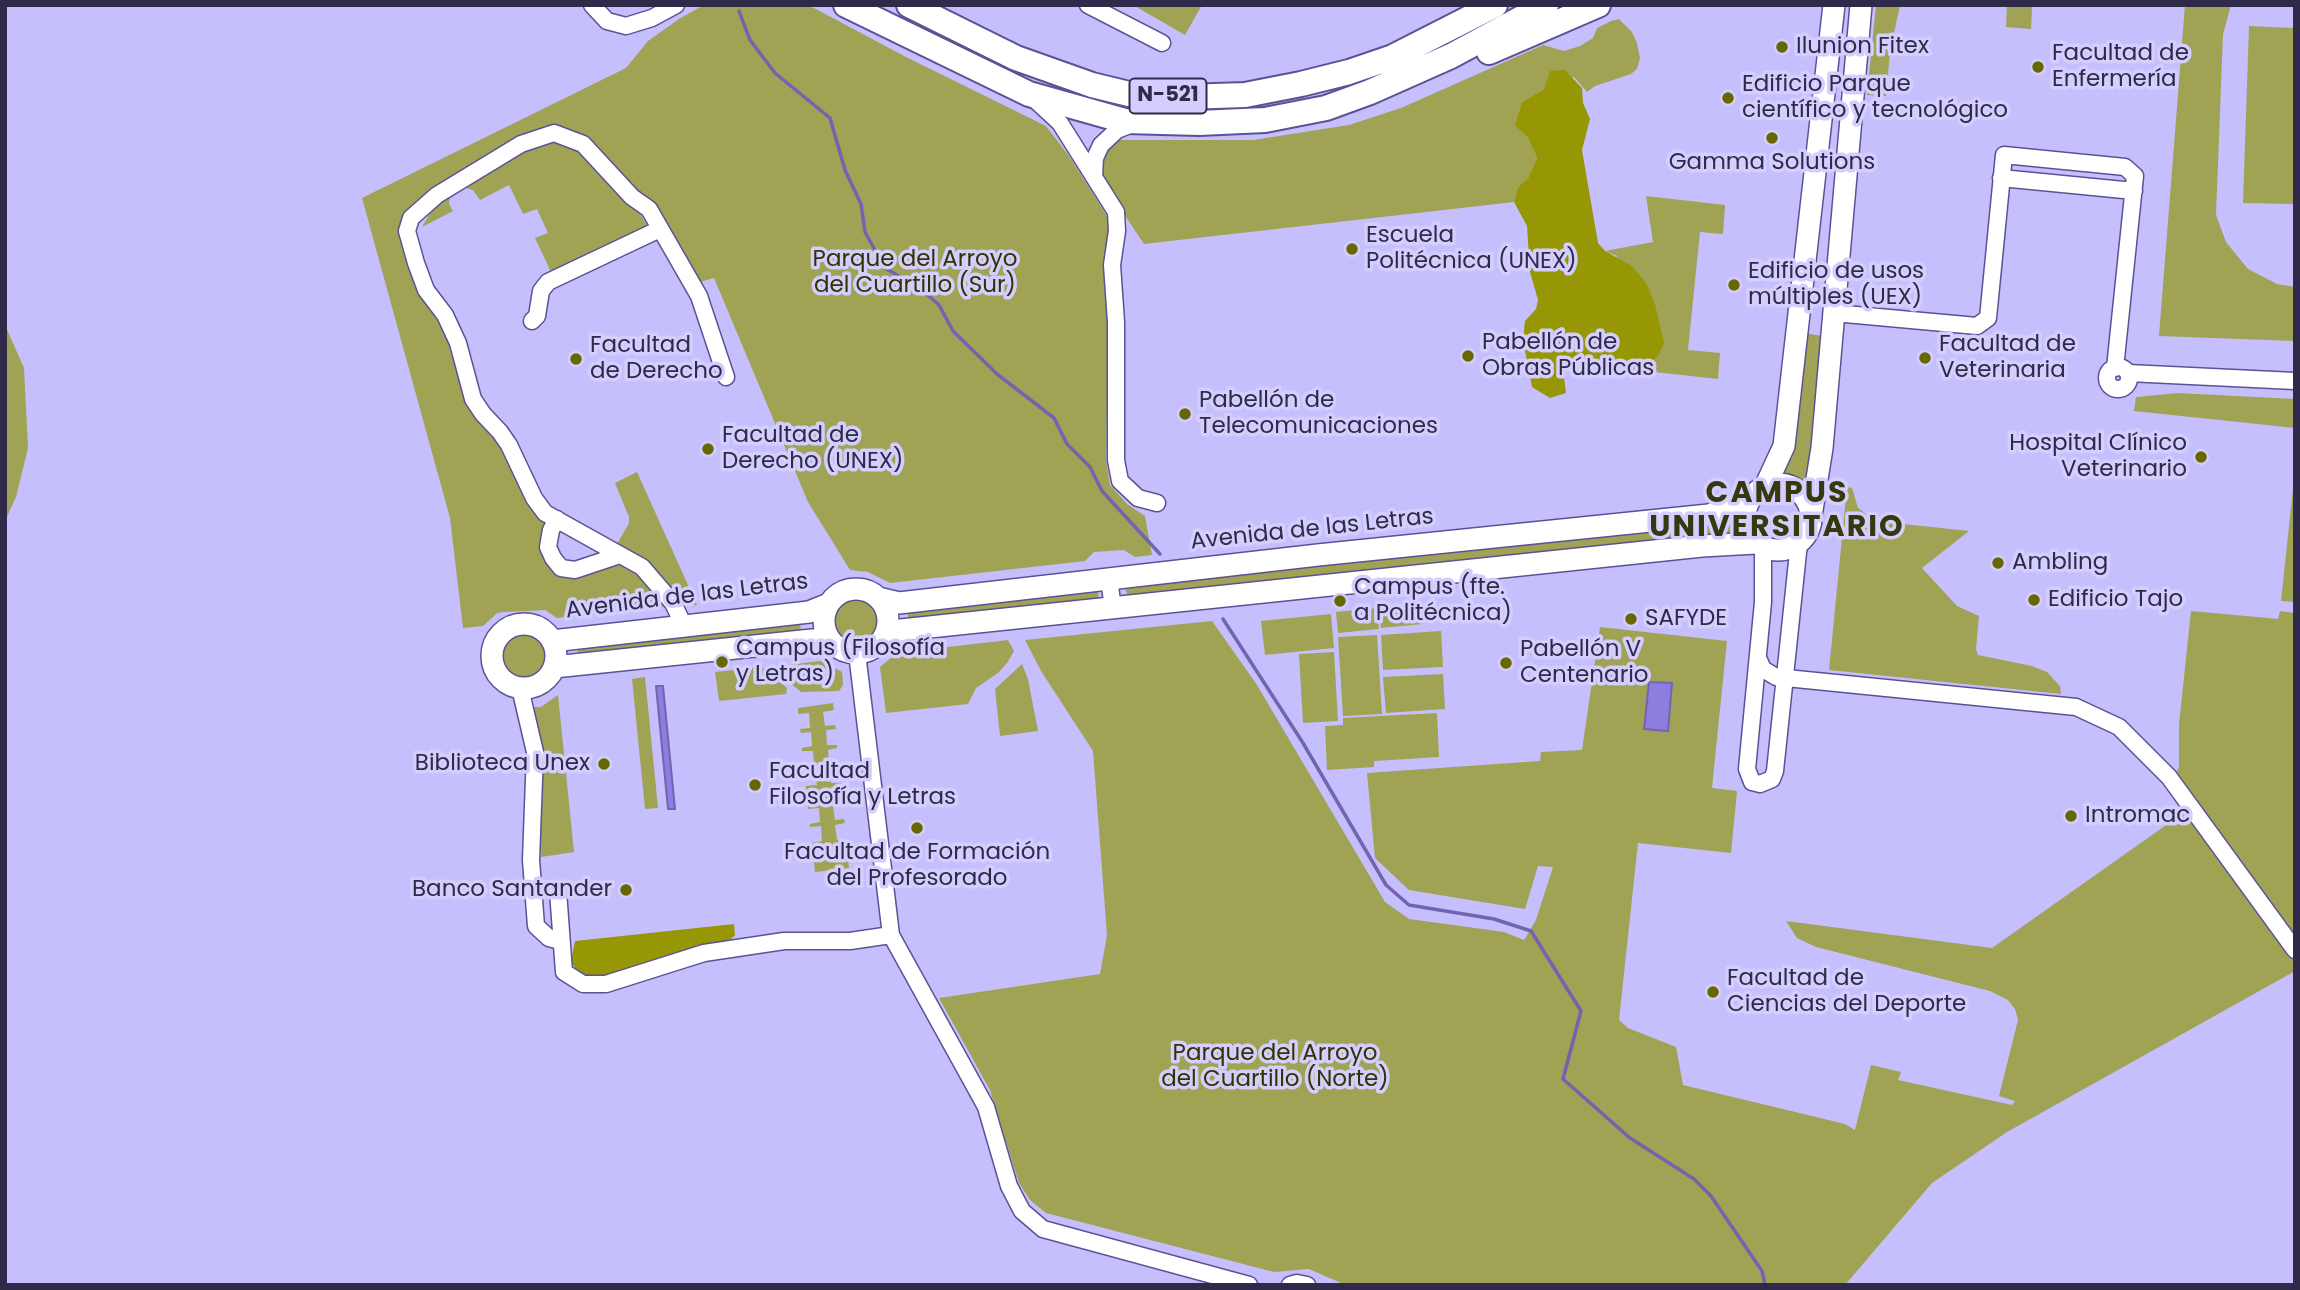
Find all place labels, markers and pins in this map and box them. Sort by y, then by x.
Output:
place label: Ilunion Fitex [1796,33,1929,61]
marker: Ilunion Fitex [1774,39,1790,55]
place label: Facultad de Enfermería [2052,40,2189,94]
marker: Facultad de Enfermería [2030,59,2046,75]
place label: Edificio Parque científico y tecnológico [1742,71,2008,125]
marker: Edificio Parque científico y tecnológico [1720,90,1736,106]
marker: Gamma Solutions [1764,130,1780,146]
place label: Gamma Solutions [1669,149,1875,177]
place label: Escuela Politécnica (UNEX) [1366,222,1577,276]
marker: Escuela Politécnica (UNEX) [1344,241,1360,257]
place label: Edificio de usos múltiples (UEX) [1748,258,1924,312]
marker: Edificio de usos múltiples (UEX) [1726,277,1742,293]
place label: Pabellón de Obras Públicas [1482,329,1654,383]
place label: Facultad de Veterinaria [1939,331,2076,385]
place label: Facultad de Derecho [590,332,723,386]
marker: Pabellón de Obras Públicas [1460,348,1476,364]
marker: Facultad de Veterinaria [1917,350,1933,366]
marker: Facultad de Derecho [568,351,584,367]
place label: Pabellón de Telecomunicaciones [1199,387,1438,441]
marker: Pabellón de Telecomunicaciones [1177,406,1193,422]
place label: Facultad de Derecho (UNEX) [722,422,904,476]
place label: Hospital Clínico Veterinario [2009,430,2187,484]
marker: Facultad de Derecho (UNEX) [700,441,716,457]
marker: Hospital Clínico Veterinario [2193,449,2209,465]
place label: Ambling [2012,549,2108,577]
marker: Ambling [1990,555,2006,571]
place label: Campus (fte. a Politécnica) [1354,574,1512,628]
place label: Edificio Tajo [2048,586,2183,614]
marker: Edificio Tajo [2026,592,2042,608]
marker: Campus (fte. a Politécnica) [1332,593,1348,609]
place label: SAFYDE [1645,605,1727,633]
marker: SAFYDE [1623,611,1639,627]
place label: Campus (Filosofía y Letras) [736,635,945,689]
place label: Pabellón V Centenario [1520,636,1649,690]
marker: Campus (Filosofía y Letras) [714,654,730,670]
marker: Pabellón V Centenario [1498,655,1514,671]
place label: Biblioteca Unex [415,750,590,778]
marker: Biblioteca Unex [596,756,612,772]
place label: Facultad Filosofía y Letras [769,758,956,812]
marker: Facultad Filosofía y Letras [747,777,763,793]
place label: Intromac [2085,802,2190,830]
marker: Intromac [2063,808,2079,824]
marker: Facultad de Formación del Profesorado [909,820,925,836]
place label: Facultad de Formación del Profesorado [784,839,1050,893]
place label: Banco Santander [412,876,612,904]
marker: Banco Santander [618,882,634,898]
place label: Facultad de Ciencias del Deporte [1727,965,1966,1019]
marker: Facultad de Ciencias del Deporte [1705,984,1721,1000]

